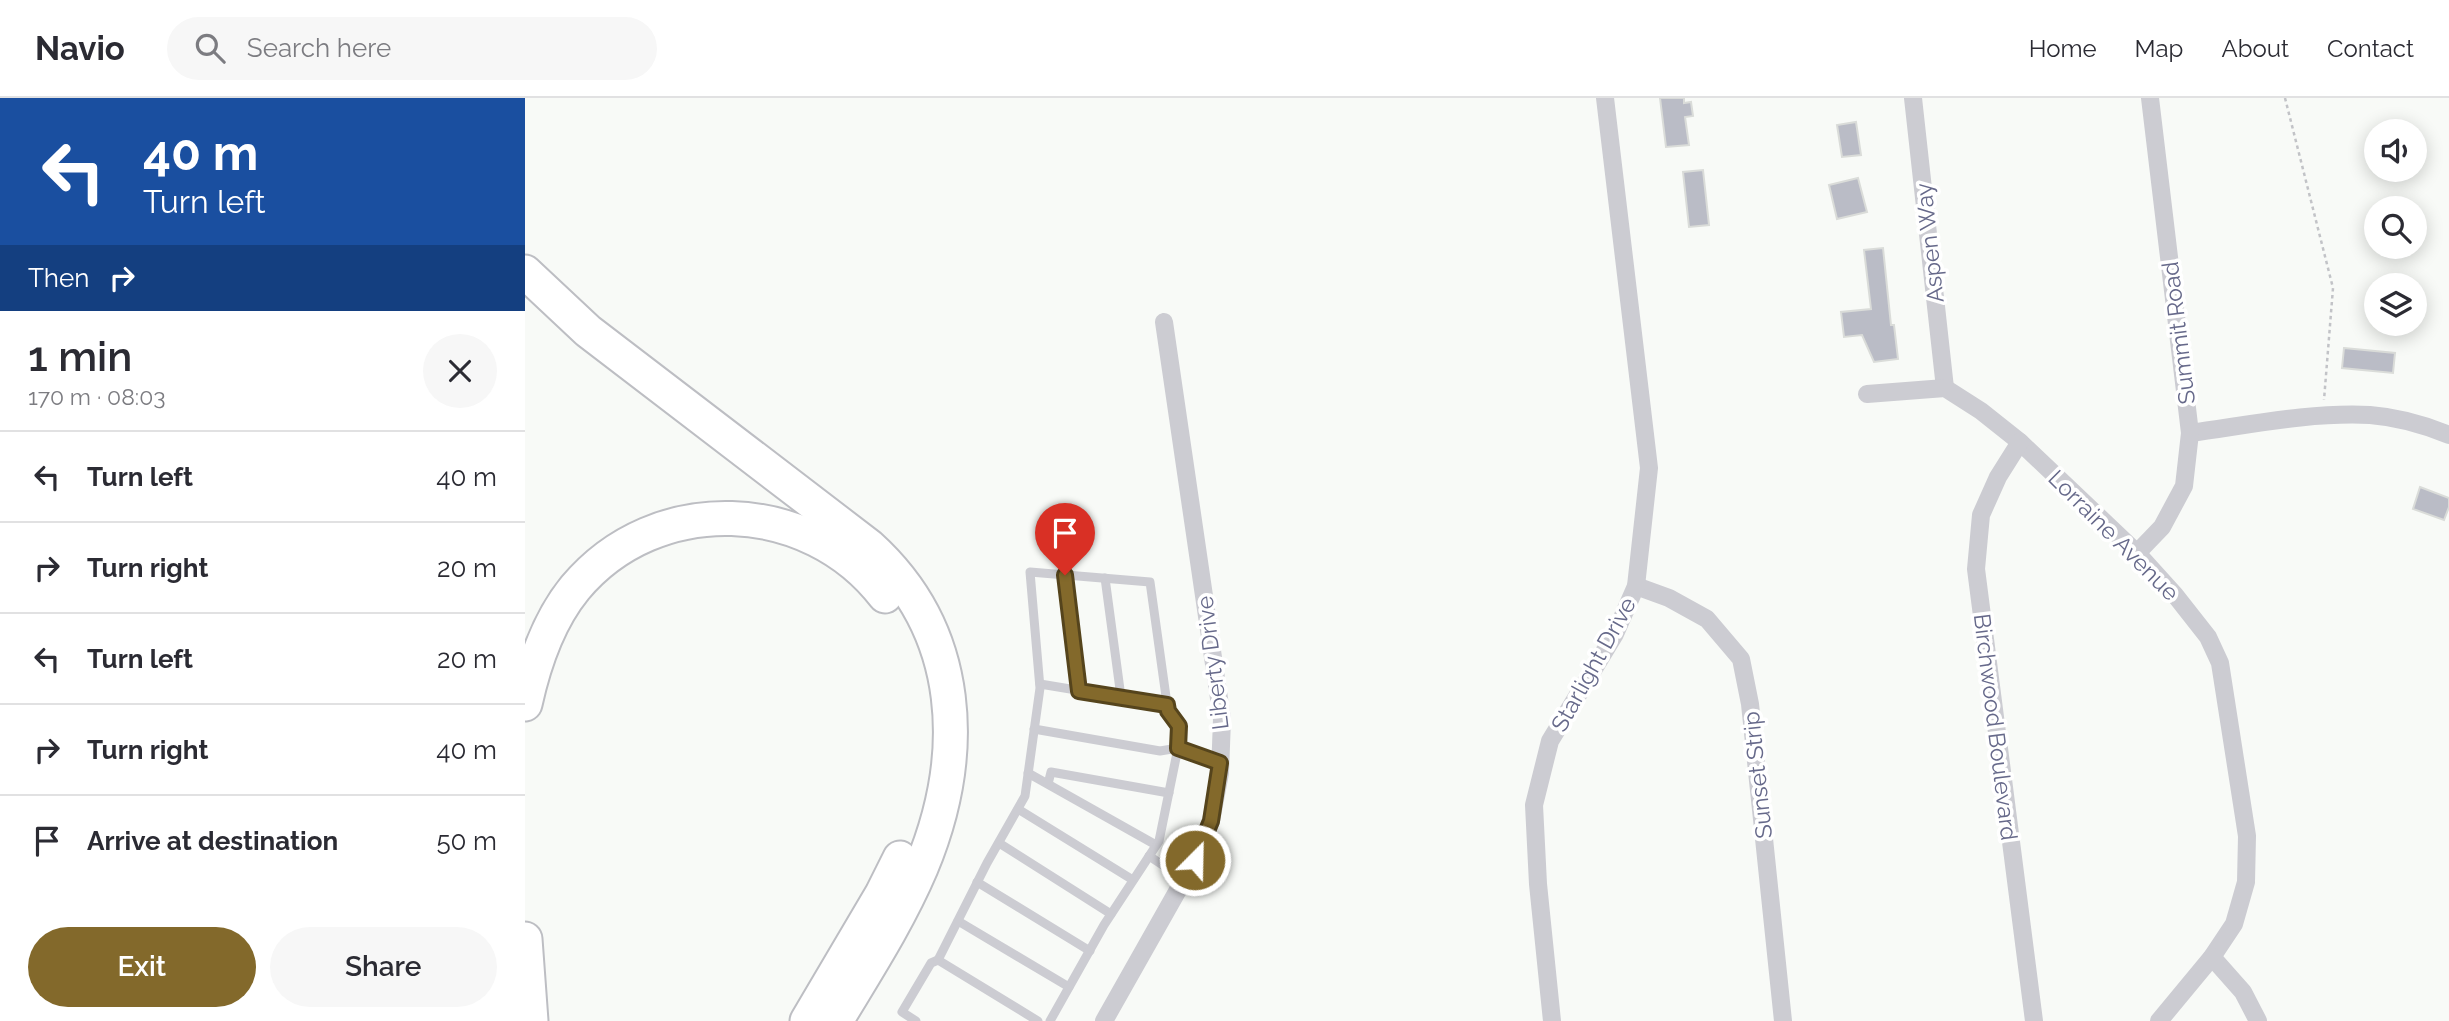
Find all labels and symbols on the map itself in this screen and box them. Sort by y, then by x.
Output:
street label: Aspen Way [1909,182,1949,304]
street label: Summit Road [2156,260,2200,406]
street label: Lorraine Avenue [2043,464,2185,606]
pin [1035,503,1095,575]
street label: Starlight Drive [1545,592,1641,736]
street label: Liberty Drive [1190,595,1234,731]
street label: Birchwood Boulevard [1969,612,2023,842]
street label: Sunset Strip [1737,710,1777,840]
position arrow [1158,823,1232,897]

